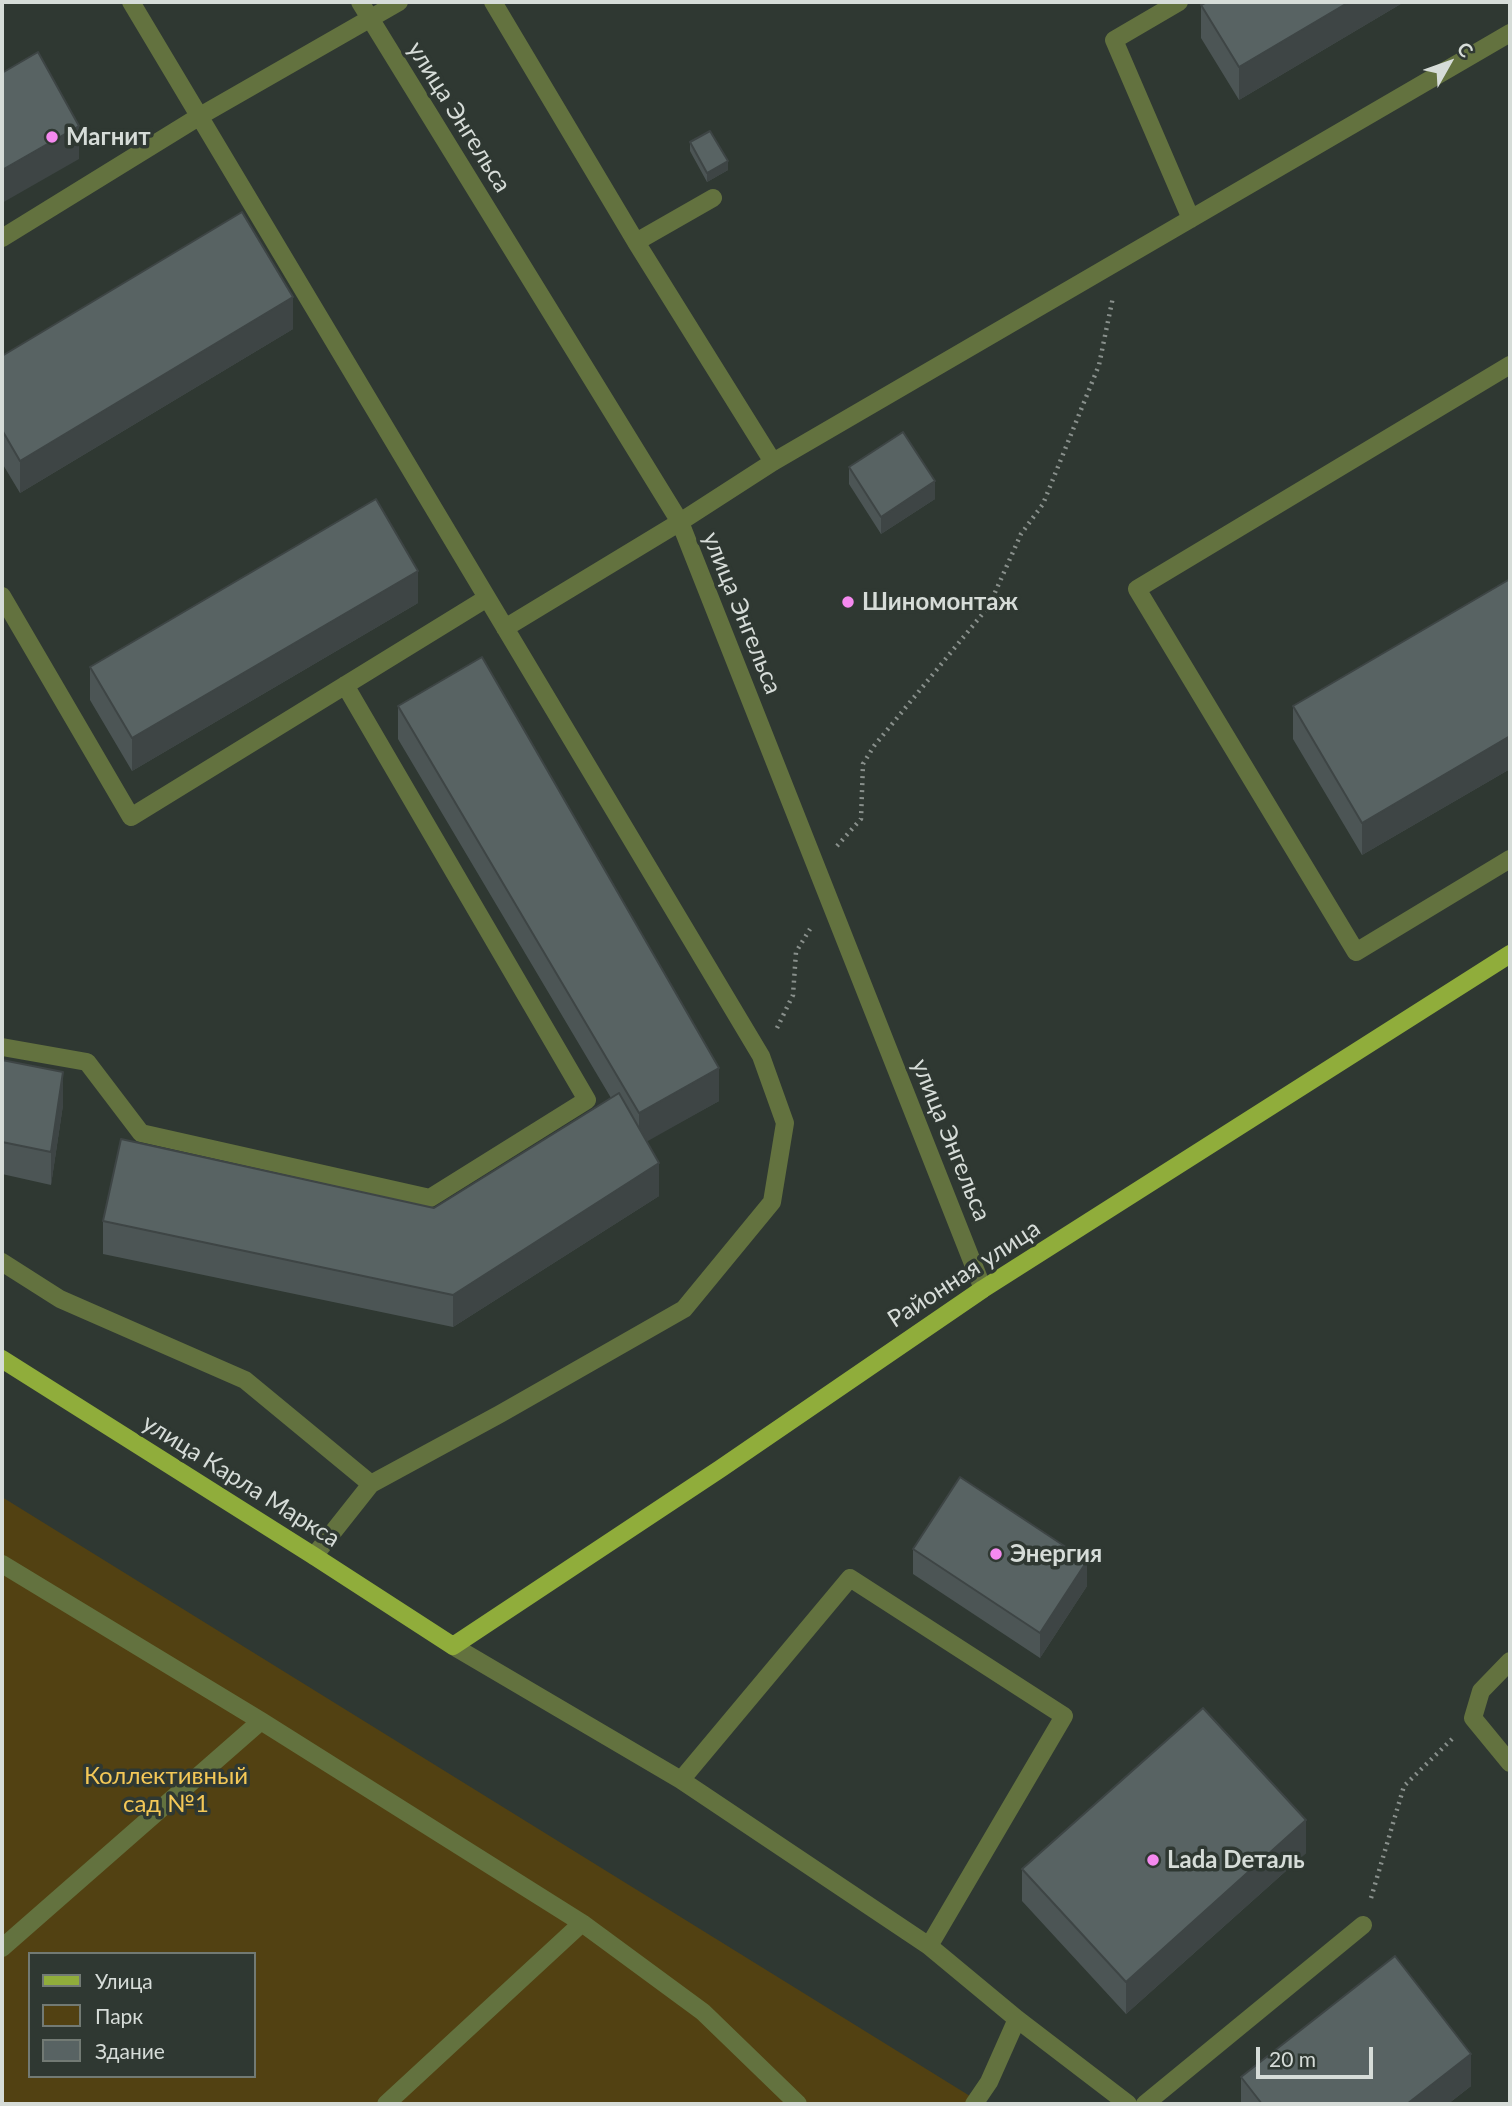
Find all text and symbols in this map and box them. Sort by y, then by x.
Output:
north arrow [1414,28,1484,98]
street label: улица Энгельса [401,36,517,198]
text: С [1453,37,1478,61]
place label: Магнит [66,123,151,151]
marker: Магнит [44,129,60,145]
street label: улица Энгельса [696,528,788,698]
place label: Шиномонтаж [862,588,1018,616]
marker: Шиномонтаж [840,594,856,610]
street label: улица Энгельса [905,1055,997,1225]
street label: Районная улица [882,1214,1046,1334]
street label: улица Карла Маркса [137,1409,345,1553]
place label: Энергия [1010,1540,1102,1568]
marker: Энергия [988,1546,1004,1562]
park label: Коллективный сад №1 [84,1762,248,1818]
place label: Lada Dеталь [1167,1846,1305,1874]
marker: Lada Dеталь [1145,1852,1161,1868]
legend [28,1952,256,2078]
text: Улица [95,1968,153,1993]
text: Парк [95,2003,143,2028]
scale bar [1260,2032,1377,2076]
text: Здание [95,2038,165,2063]
text: 20 m [1269,2046,1316,2071]

